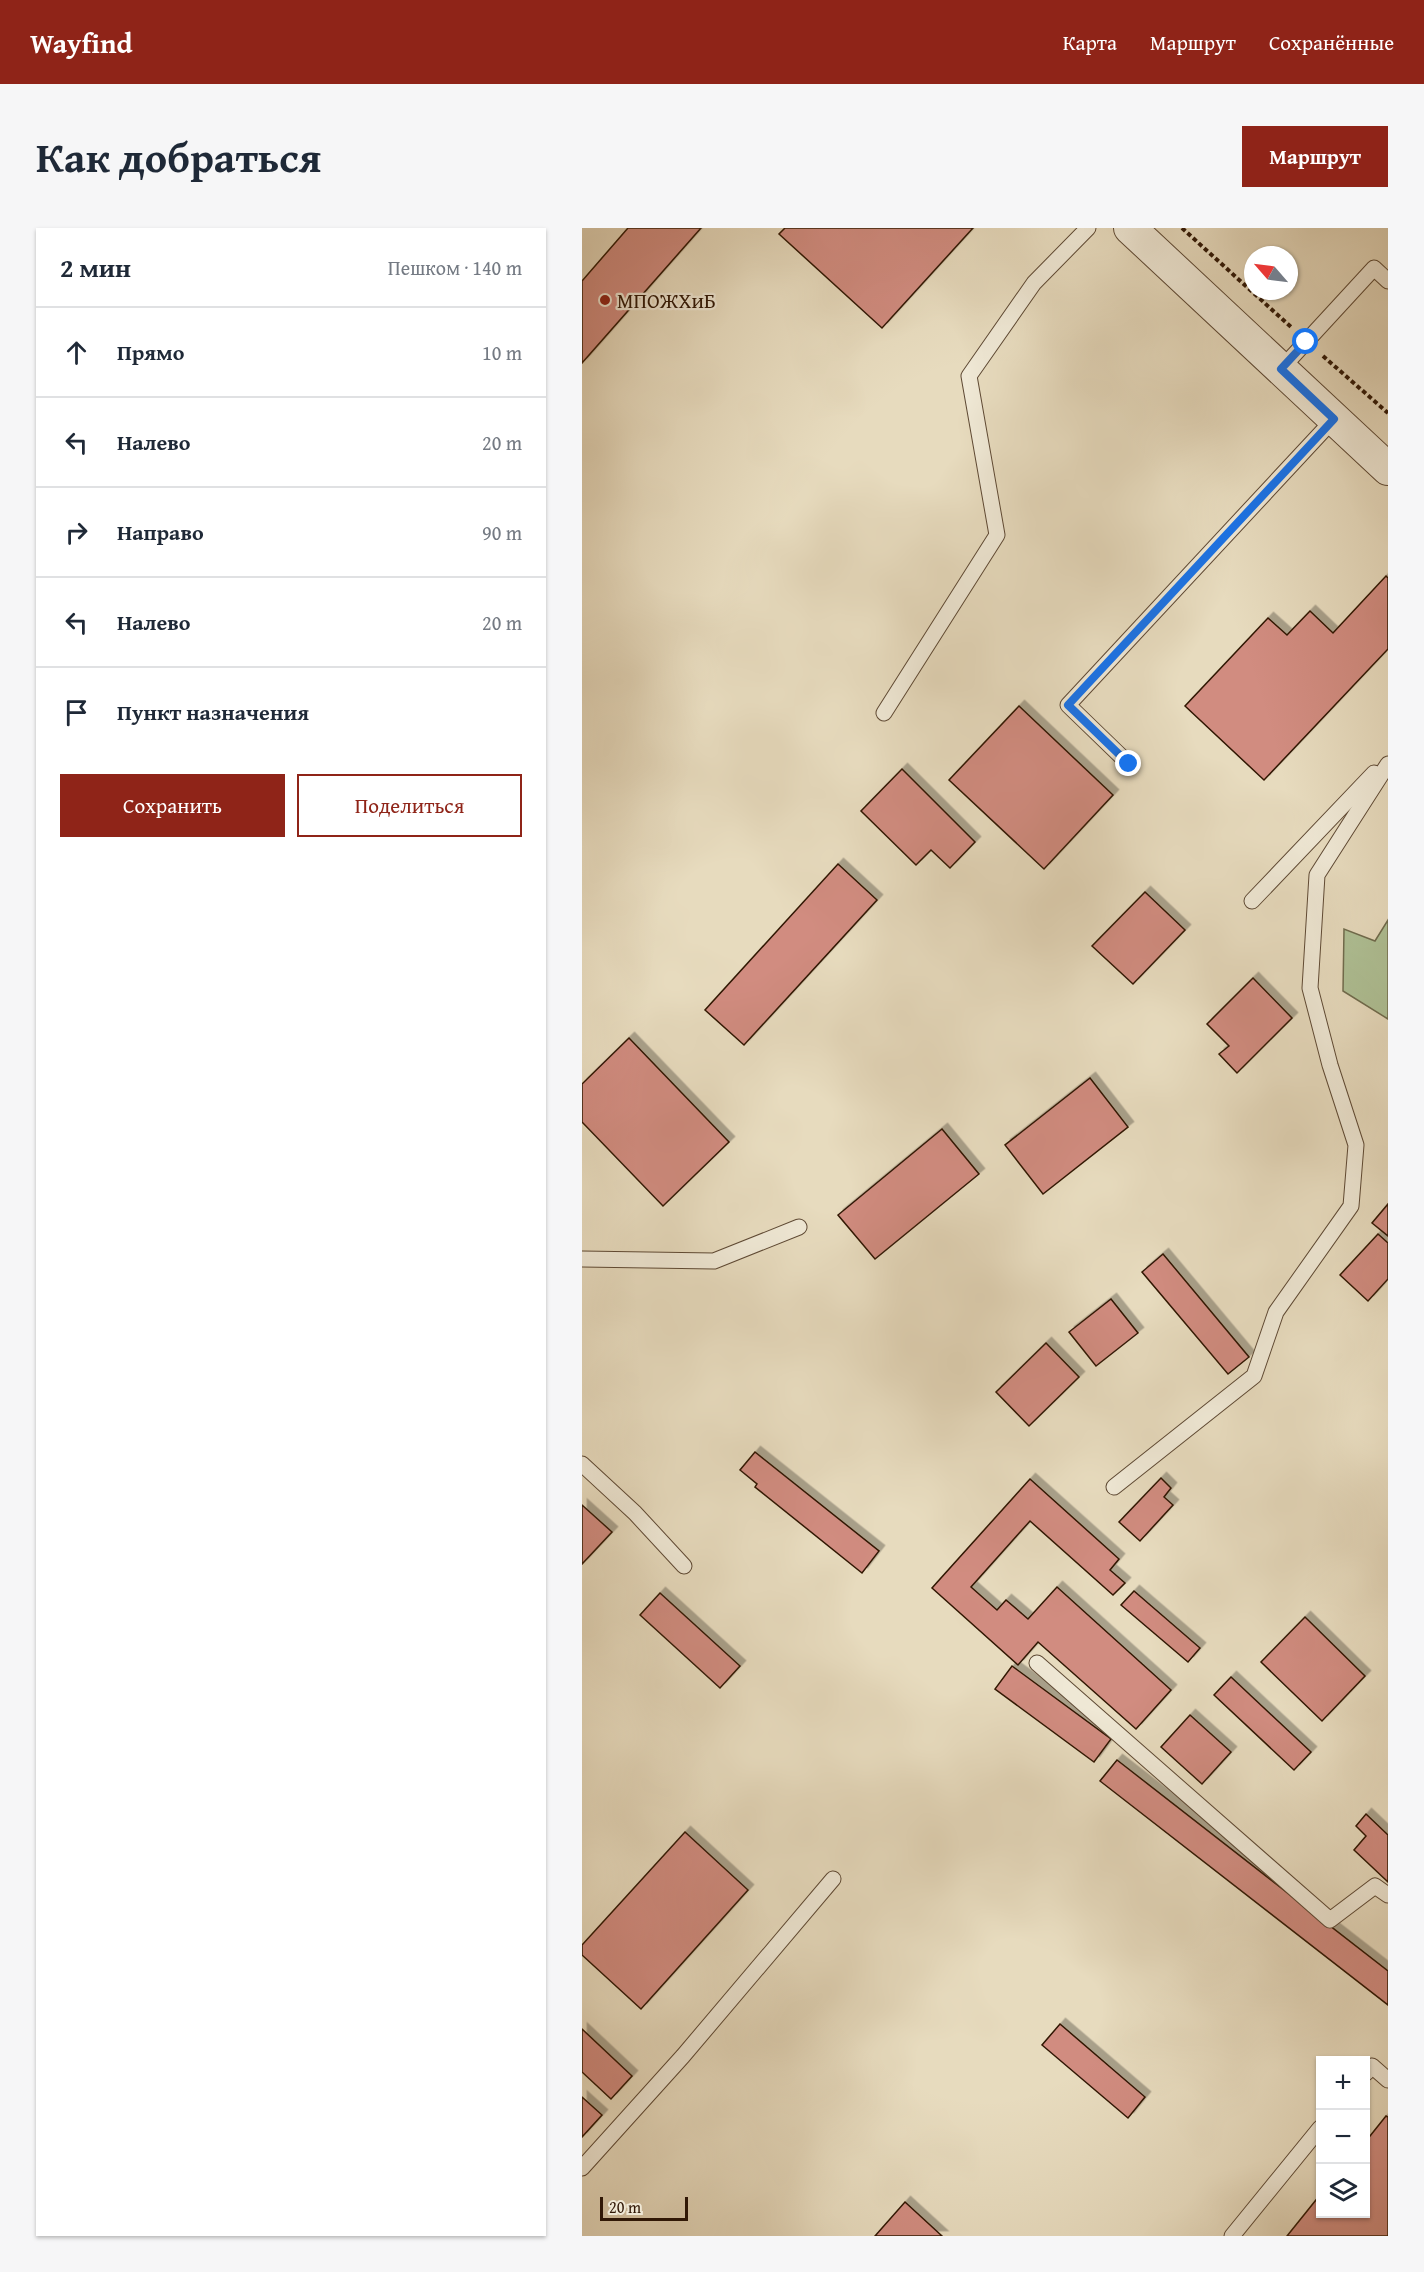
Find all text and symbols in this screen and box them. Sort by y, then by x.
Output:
text: Wayfind [30,22,132,63]
text: Карта [1063,27,1117,58]
text: Маршрут [1150,27,1236,58]
text: Сохранённые [1269,27,1394,58]
text: Как добраться [36,126,321,187]
button: Маршрут [1242,126,1388,187]
north arrow [1244,246,1298,300]
text: 2 мин [60,248,131,287]
text: Пешком · 140 m [388,253,522,282]
place label: МПОЖХиБ [617,285,716,316]
marker: МПОЖХиБ [598,293,612,307]
route start [1292,328,1318,354]
icon: ahead [60,336,93,369]
text: Прямо [117,336,184,368]
text: 10 m [482,338,522,367]
icon: left [60,426,93,459]
text: Налево [117,426,190,458]
text: 20 m [482,428,522,457]
icon: right [60,516,93,549]
text: Направо [117,516,204,548]
text: 90 m [482,518,522,547]
icon: left [60,606,93,639]
text: Налево [117,606,190,638]
text: 20 m [482,608,522,637]
icon: arrive [60,696,93,729]
text: Пункт назначения [117,696,309,728]
route end [1115,750,1141,776]
button: Сохранить [60,774,285,837]
button: Поделиться [297,774,522,837]
map controls [1316,2056,1370,2218]
button: + [1316,2056,1370,2110]
button: − [1316,2110,1370,2164]
button: layers [1316,2164,1370,2218]
scale bar [600,2194,688,2222]
text: 20 m [609,2195,641,2219]

